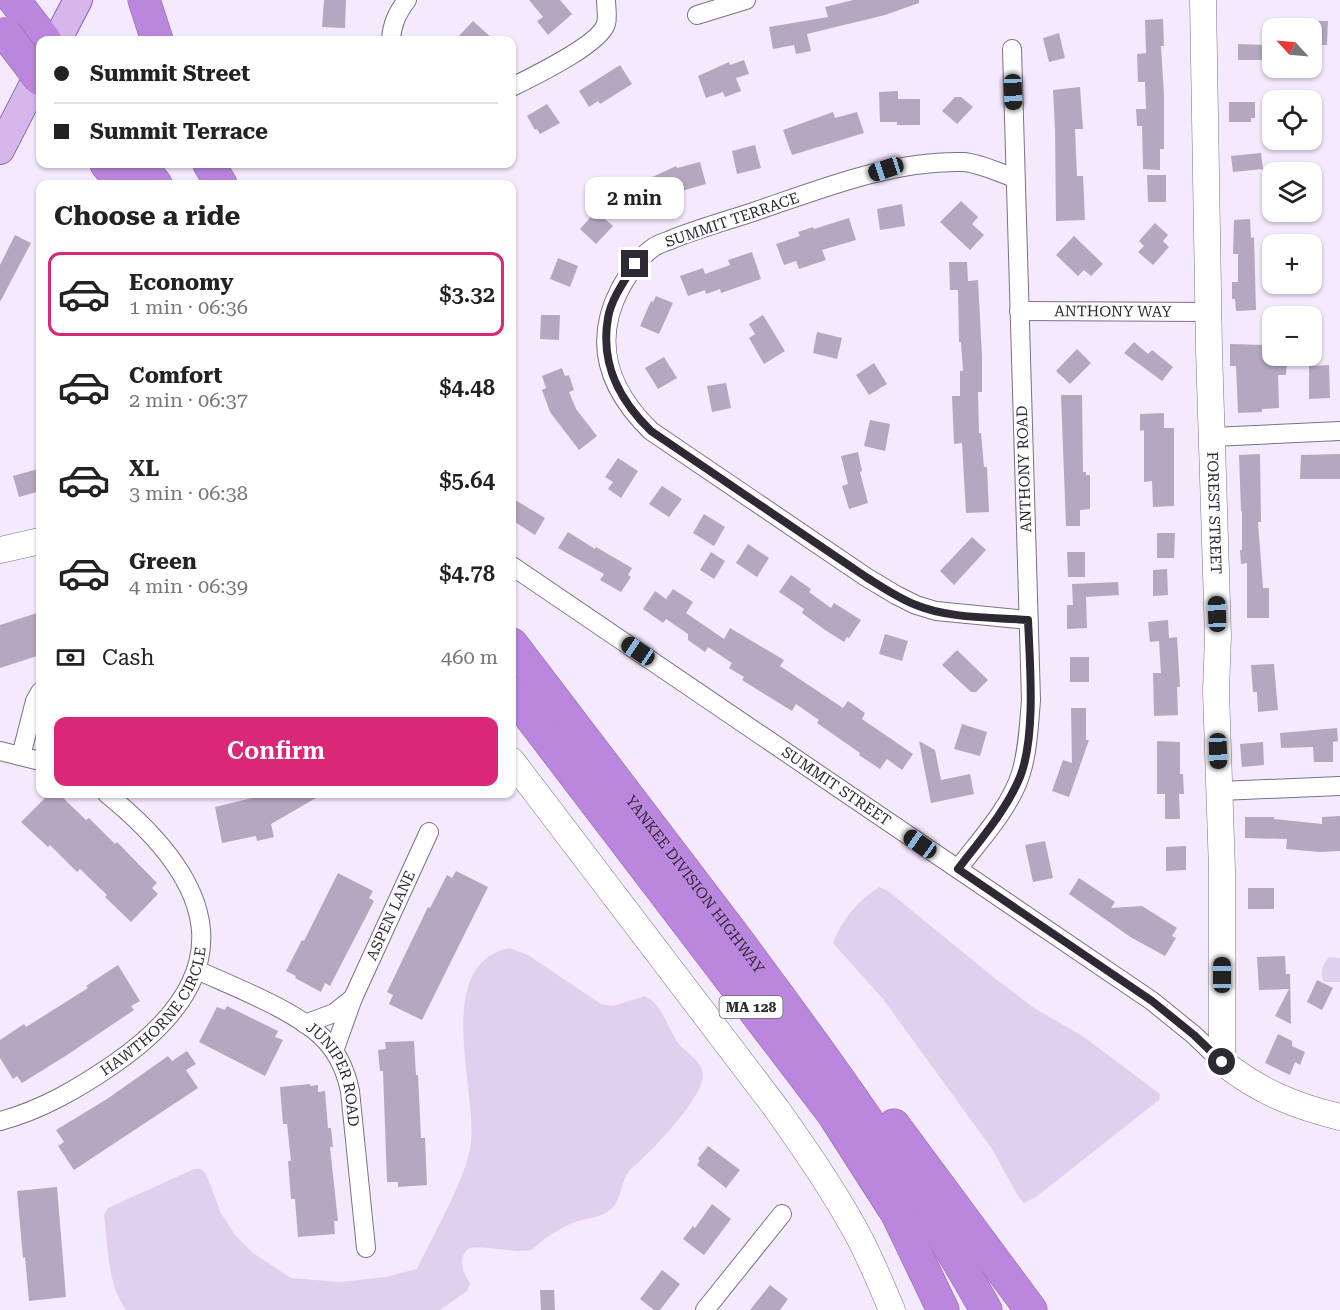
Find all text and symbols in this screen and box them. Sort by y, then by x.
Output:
north arrow [1262,18,1322,78]
map controls [1262,18,1322,366]
text: Summit Street [90,61,250,86]
car [1003,74,1023,110]
button: locate [1262,90,1322,150]
text: Summit Terrace [90,119,268,144]
car [866,155,906,183]
button: layers [1262,162,1322,222]
callout: 2 min [586,177,684,219]
text: 2 min [607,186,662,210]
street label: SUMMIT TERRACE [663,189,801,251]
text: Choose a ride [54,200,240,232]
button: + [1262,234,1322,294]
route end [621,250,648,277]
icon: car [57,267,111,321]
text: Economy [129,270,233,295]
text: $3.32 [439,282,495,307]
text: 1 min · 06:36 [129,295,248,319]
street label: ANTHONY WAY [1054,302,1173,321]
button: − [1262,306,1322,366]
icon: car [57,360,111,414]
text: Comfort [129,363,222,388]
text: $4.48 [439,375,495,400]
text: 2 min · 06:37 [129,388,248,412]
street label: ANTHONY ROAD [1013,405,1035,533]
street label: FOREST STREET [1203,451,1225,574]
icon: car [57,453,111,507]
text: XL [129,456,159,481]
text: $5.64 [439,468,495,493]
text: 3 min · 06:38 [129,481,248,505]
icon: car [57,546,111,600]
text: Green [129,549,197,574]
text: $4.78 [439,561,495,586]
text: 4 min · 06:39 [129,574,248,598]
car [1207,596,1227,632]
car [618,633,658,669]
icon: cash [54,641,87,674]
text: Cash [102,645,154,670]
text: 460 m [441,645,498,669]
button: Confirm [54,717,498,786]
car [1208,733,1228,769]
street label: SUMMIT STREET [778,743,894,830]
street label: YANKEE DIVISION HIGHWAY [621,792,768,978]
car [900,826,940,862]
street label: ASPEN LANE [362,868,419,963]
street label: HAWTHORNE CIRCLE [97,946,210,1080]
car [1213,957,1231,993]
road number: MA 128 [720,996,783,1018]
street label: JUNIPER ROAD [303,1018,363,1127]
route start [1208,1048,1235,1075]

